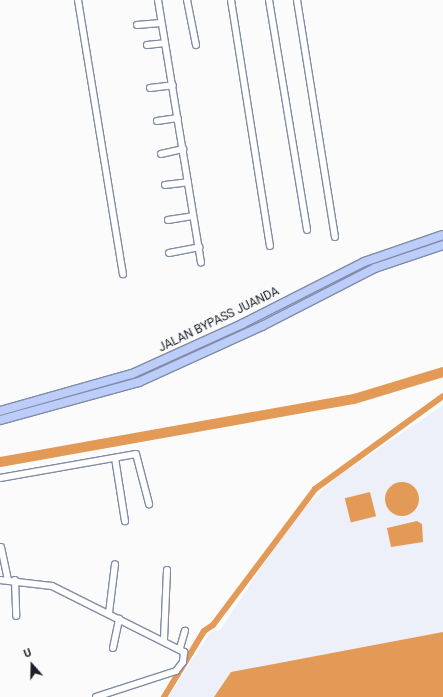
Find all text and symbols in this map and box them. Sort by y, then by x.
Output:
street label: JALAN BYPASS JUANDA [156,284,282,356]
north arrow [12,645,52,685]
text: U [22,646,33,661]

